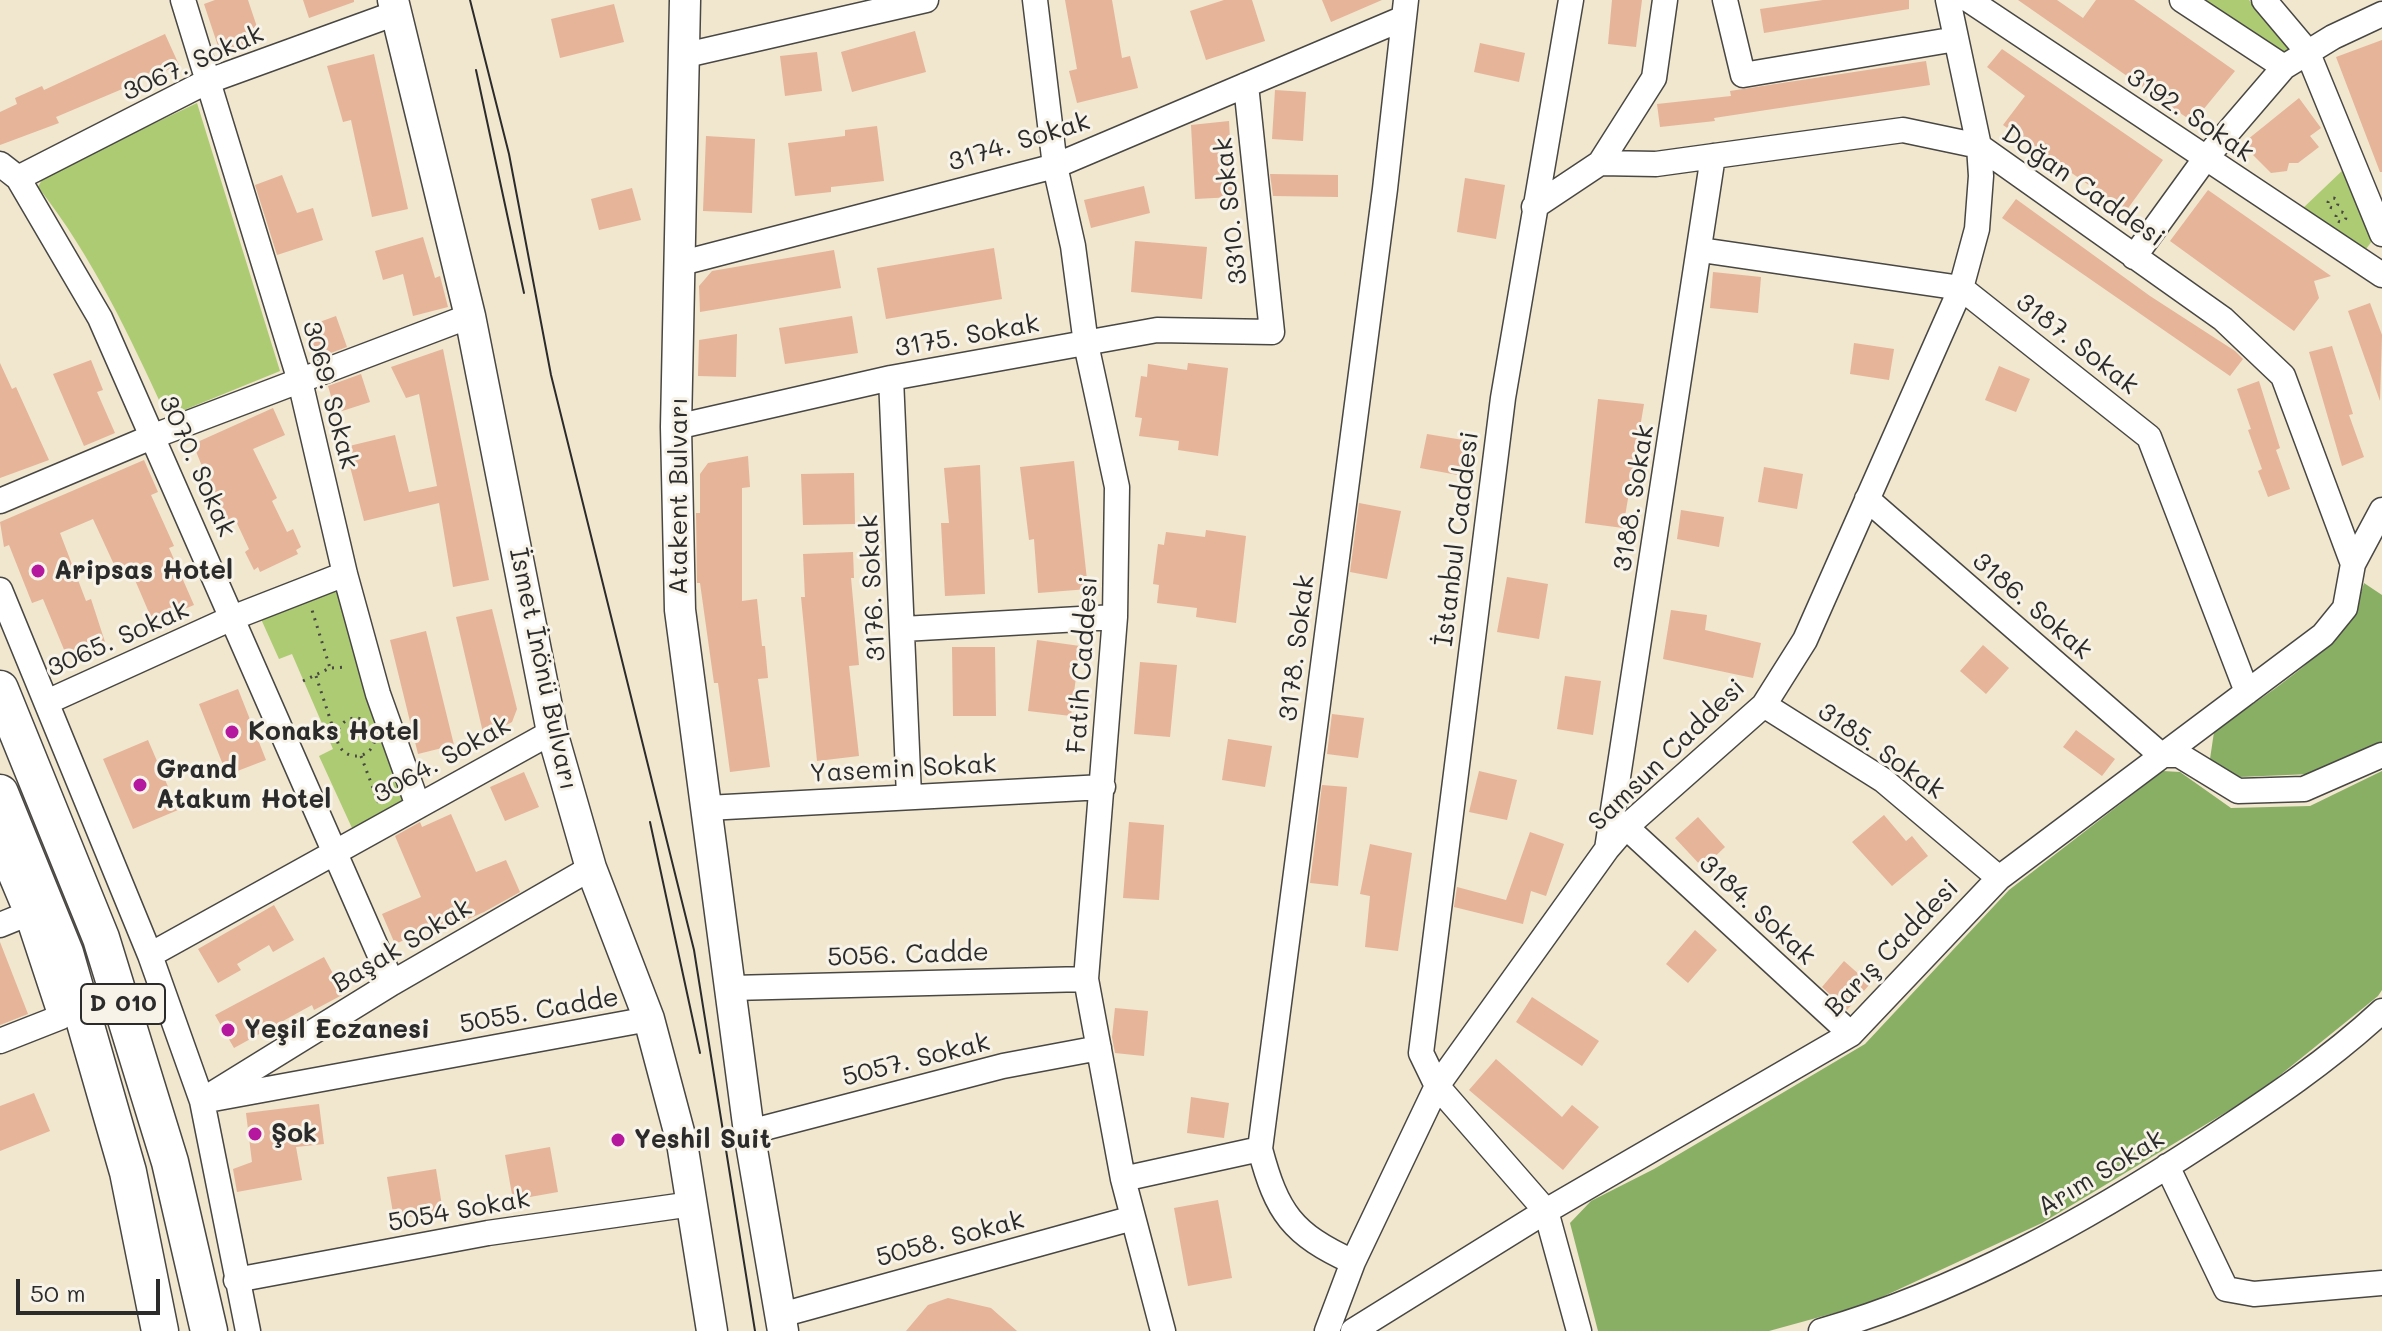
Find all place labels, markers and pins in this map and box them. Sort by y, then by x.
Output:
place label: Aripsas Hotel [54,555,233,587]
marker: Aripsas Hotel [29,562,47,580]
place label: Konaks Hotel [248,716,419,748]
marker: Konaks Hotel [223,723,241,741]
place label: Grand Atakum Hotel [156,754,331,816]
marker: Grand Atakum Hotel [131,776,149,794]
place label: Yeşil Eczanesi [244,1014,430,1046]
marker: Yeşil Eczanesi [219,1021,237,1039]
place label: Şok [271,1118,317,1150]
place label: Yeshil Suit [634,1124,771,1156]
marker: Şok [246,1125,264,1143]
marker: Yeshil Suit [609,1131,627,1149]

